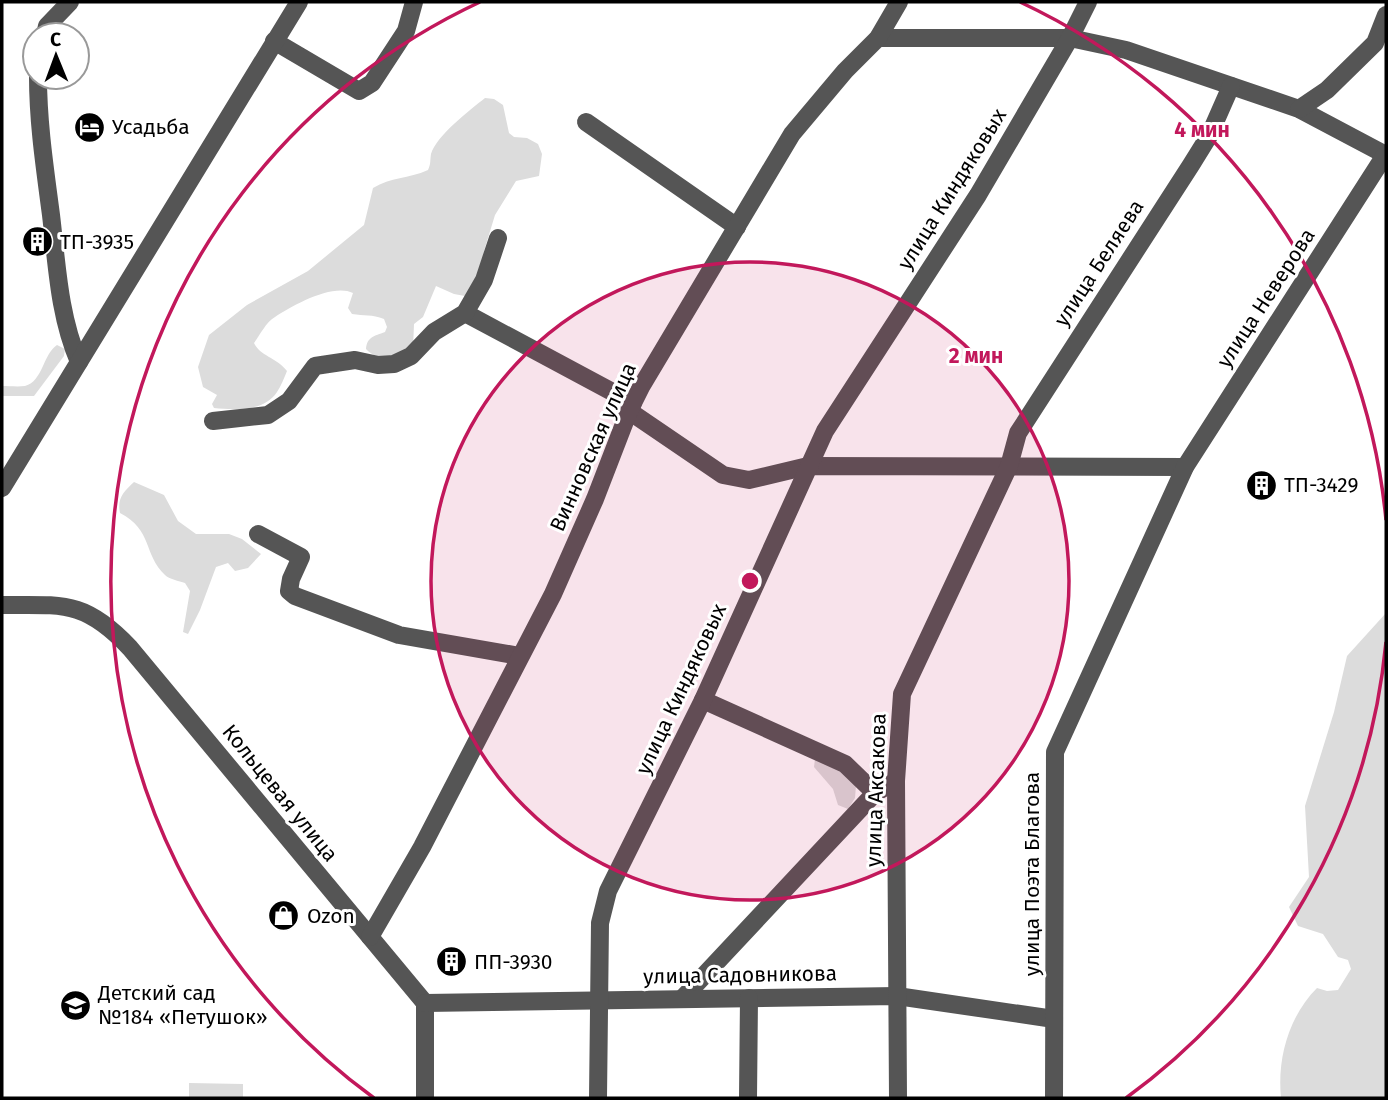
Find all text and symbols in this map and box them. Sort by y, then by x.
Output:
north arrow [21,21,91,91]
text: С [50,28,61,51]
street label: улица Киндяковых [892,103,1013,274]
hotel icon: Усадьба [72,110,106,144]
place label: Усадьба [112,114,190,140]
text: 4 мин [1174,117,1230,143]
street label: улица Беляева [1048,195,1150,331]
street label: улица Неверова [1211,223,1321,373]
building icon: ТП-3935 [20,225,54,259]
place label: ТП-3935 [60,229,134,255]
text: 2 мин [949,343,1003,369]
street label: Винновская улица [544,359,642,535]
building icon: ТП-3429 [1244,468,1278,502]
place label: ТП-3429 [1284,472,1359,498]
centre of rings [738,569,762,593]
street label: улица Киндяковых [630,599,732,778]
street label: улица Аксакова [860,713,892,867]
street label: Кольцевая улица [217,719,343,867]
street label: улица Поэта Благова [1019,772,1045,976]
shop icon: Ozon [267,899,301,933]
place label: Ozon [307,903,355,929]
building icon: ПП-3930 [434,945,468,979]
place label: ПП-3930 [474,949,553,975]
street label: улица Садовникова [643,960,837,990]
place label: Детский сад №184 «Петушок» [97,980,268,1030]
school or university icon: Детский сад №184 «Петушок» [58,988,92,1022]

